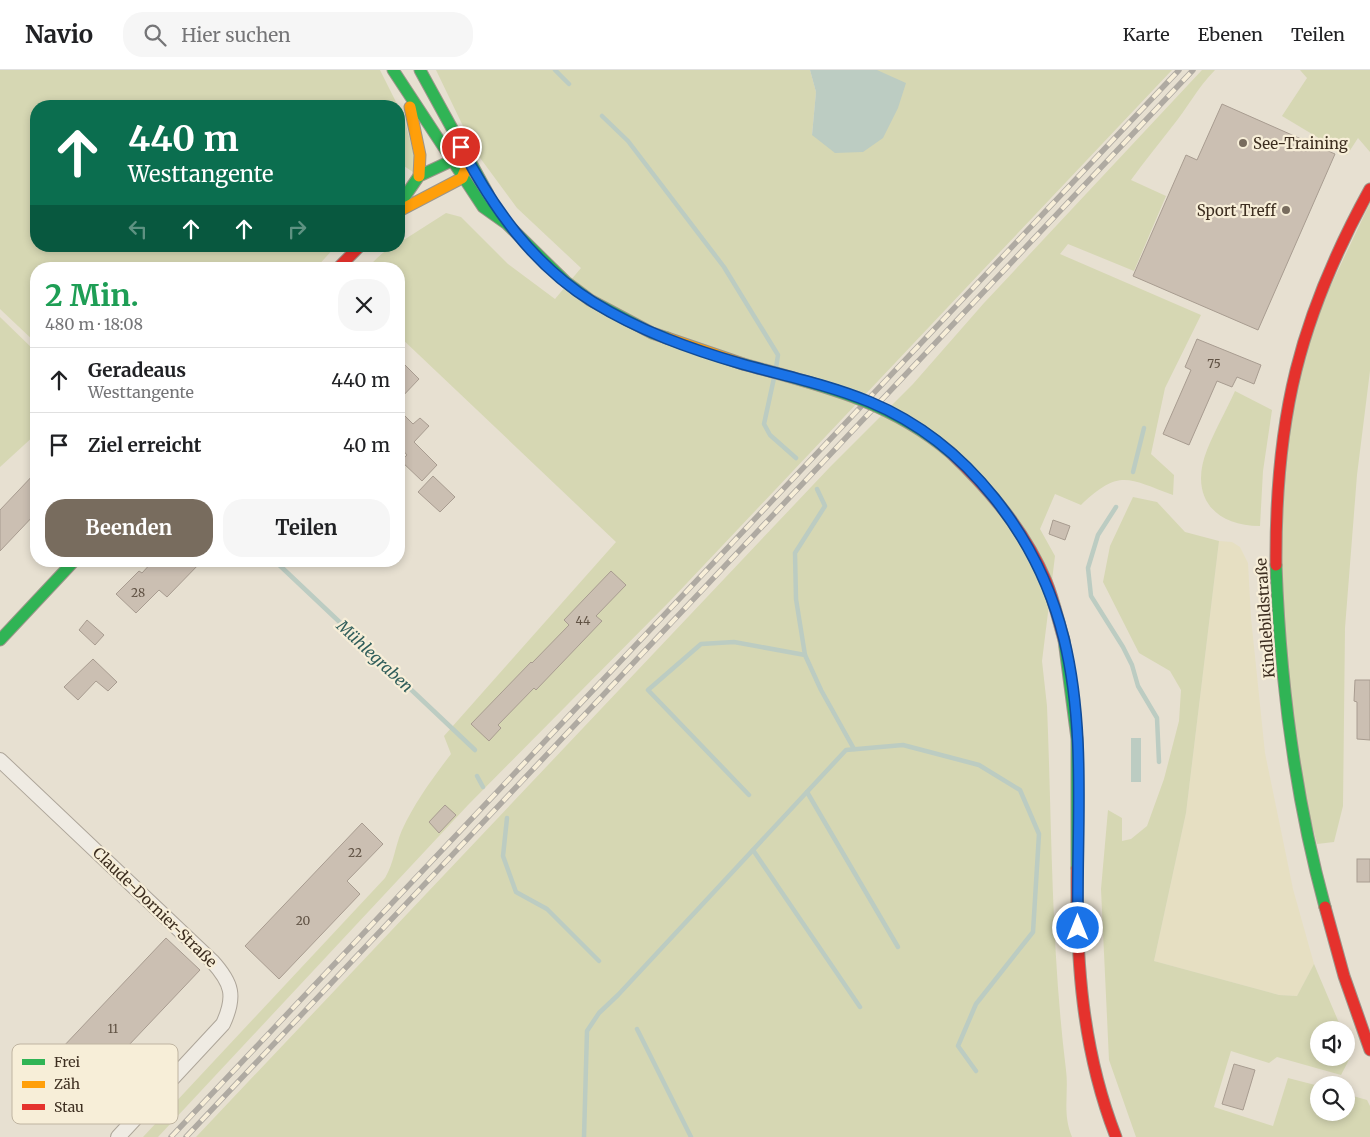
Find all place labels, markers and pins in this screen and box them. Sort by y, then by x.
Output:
pin [440,126,482,168]
place label: See-Training [1253,134,1348,153]
marker: See-Training [1237,137,1249,149]
place label: Sport Treff [1197,201,1277,220]
marker: Sport Treff [1280,204,1292,216]

